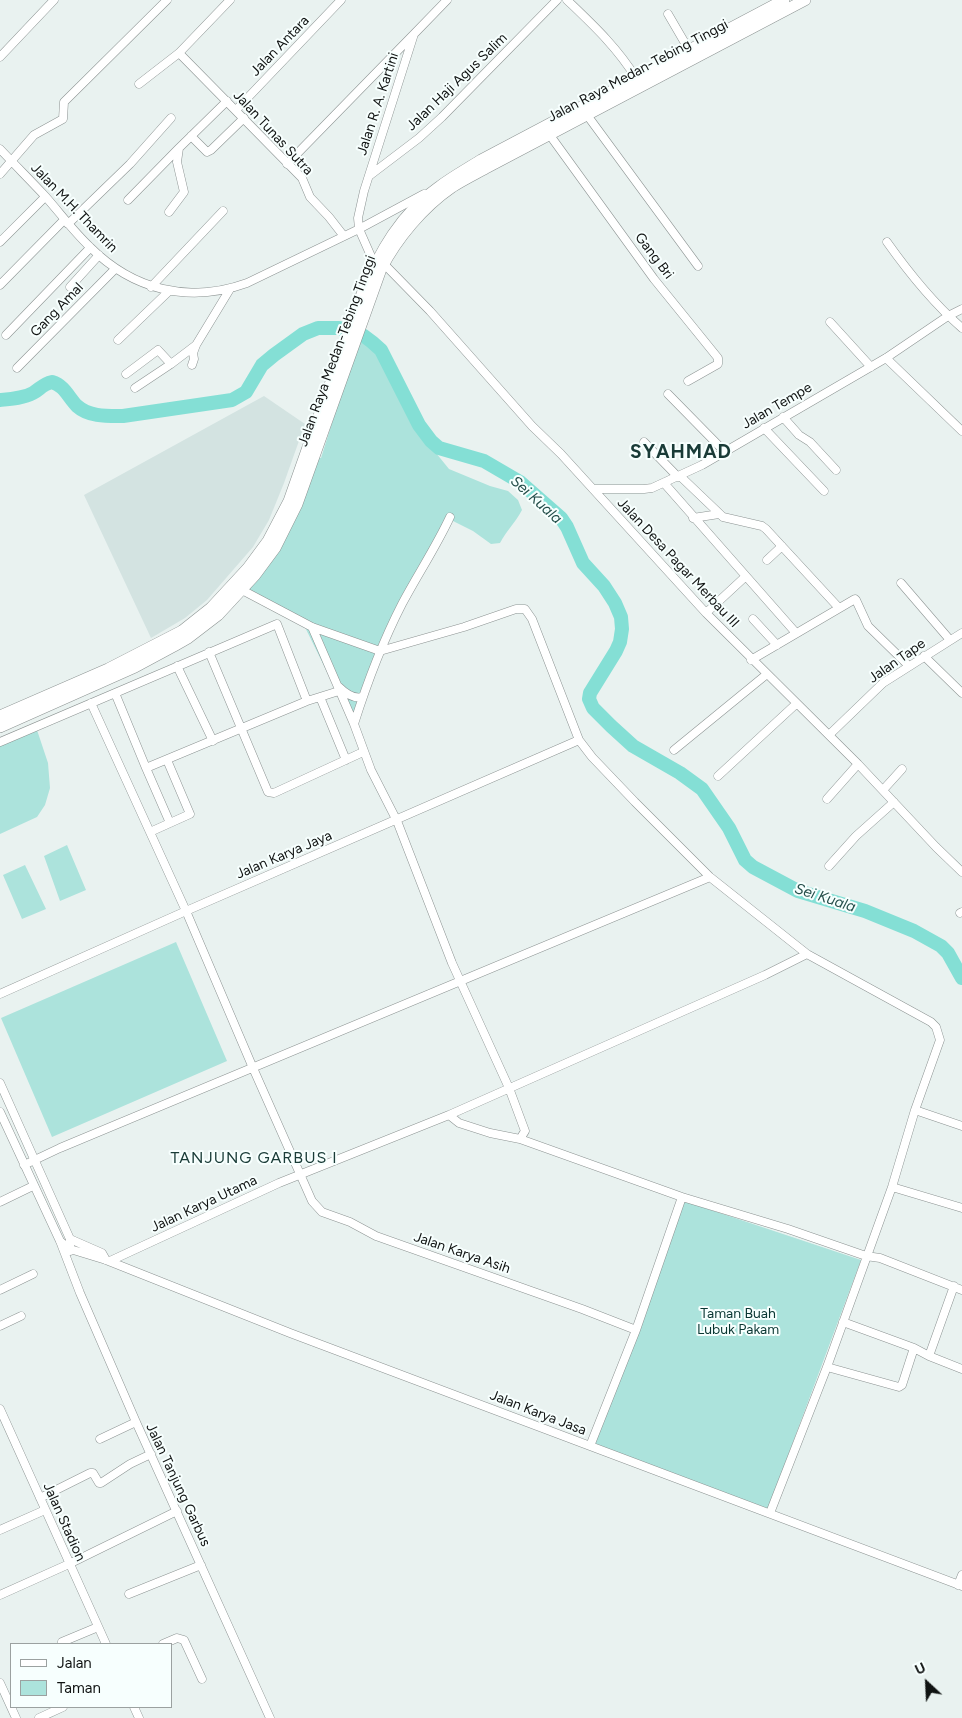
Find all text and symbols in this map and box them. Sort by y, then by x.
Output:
street label: Jalan Antara [247,12,313,80]
street label: Jalan Raya Medan-Tebing Tinggi [545,16,731,126]
street label: Jalan Haji Agus Salim [403,30,511,134]
street label: Jalan R. A. Kartini [354,51,402,157]
street label: Jalan Tunas Sutra [230,87,316,179]
street label: Jalan M.H. Thamrin [27,160,121,256]
street label: Gang Bri [631,229,677,283]
street label: Jalan Raya Medan-Tebing Tinggi [295,253,379,449]
street label: Gang Amal [27,279,87,341]
street label: Jalan Tempe [739,379,815,433]
district label: SYAHMAD [629,441,733,463]
water label: Sei Kuala [507,472,565,528]
street label: Jalan Desa Pagar Merbau III [614,495,742,631]
street label: Jalan Tape [865,635,929,687]
street label: Jalan Karya Jaya [234,827,334,883]
water label: Sei Kuala [792,880,858,916]
district label: TANJUNG GARBUS I [168,1148,340,1168]
street label: Jalan Karya Utama [148,1172,260,1236]
street label: Jalan Karya Asih [412,1229,512,1277]
park label: Taman Buah Lubuk Pakam [697,1306,779,1338]
street label: Jalan Karya Jasa [487,1387,589,1439]
street label: Jalan Tanjung Garbus [142,1421,214,1549]
street label: Jalan Stadion [39,1480,89,1564]
legend [10,1643,172,1708]
text: Jalan [57,1654,92,1672]
north arrow [902,1658,952,1708]
text: U [912,1659,929,1679]
text: Taman [57,1679,101,1697]

